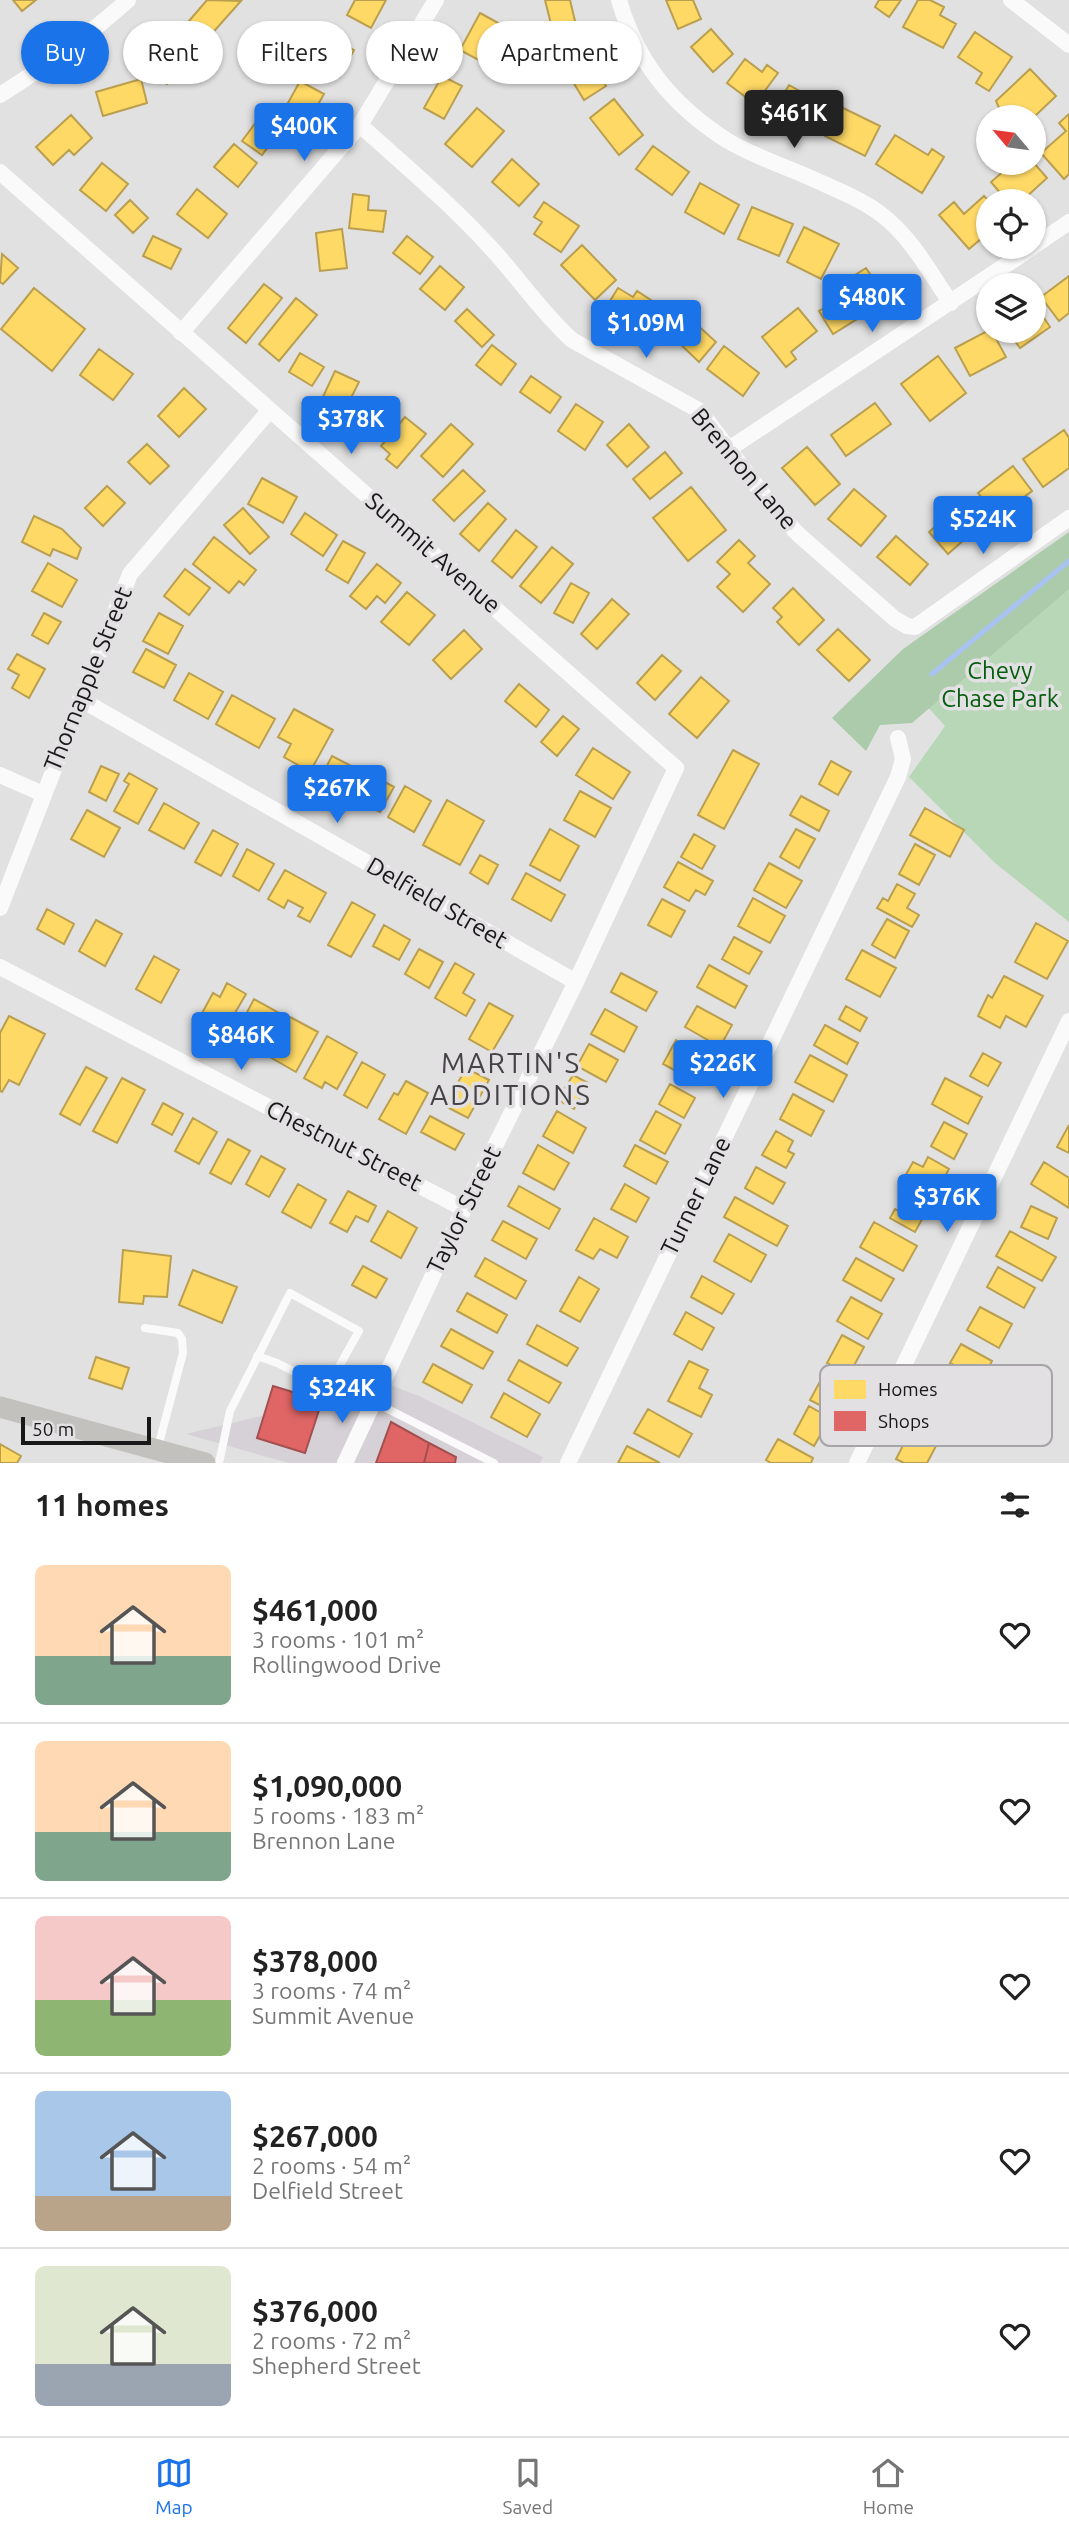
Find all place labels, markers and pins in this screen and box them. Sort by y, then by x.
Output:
pin: $461K [745,90,843,150]
pin: $400K [255,104,353,163]
pin: $480K [823,274,921,334]
pin: $1.09M [589,300,703,360]
pin: $378K [302,396,400,456]
pin: $524K [934,496,1032,556]
pin: $267K [288,766,386,825]
pin: $846K [192,1012,290,1072]
pin: $226K [674,1040,772,1100]
pin: $376K [898,1174,996,1234]
pin: $324K [293,1366,391,1425]

